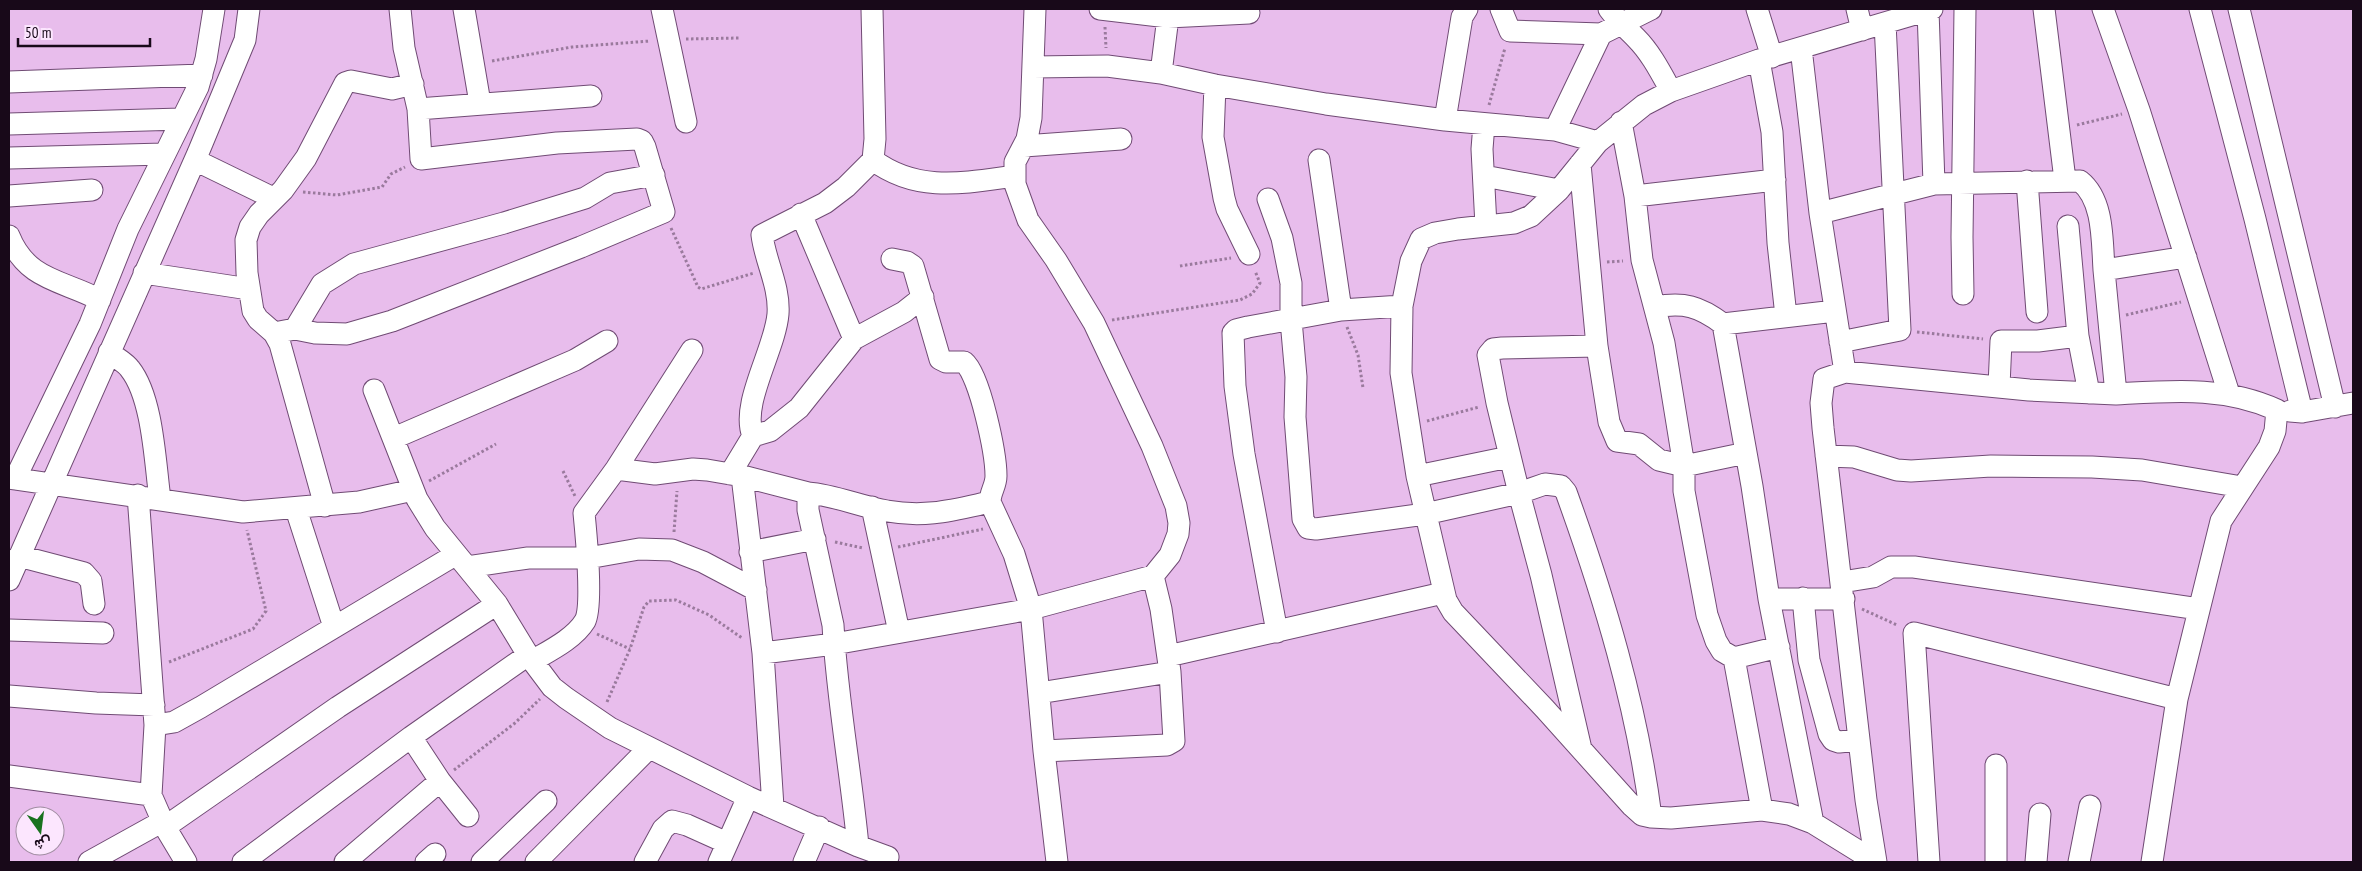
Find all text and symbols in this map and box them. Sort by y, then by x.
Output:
scale bar [18,15,150,47]
text: 50 m [25,23,51,42]
north arrow [15,806,65,856]
text: ش [33,833,53,854]

